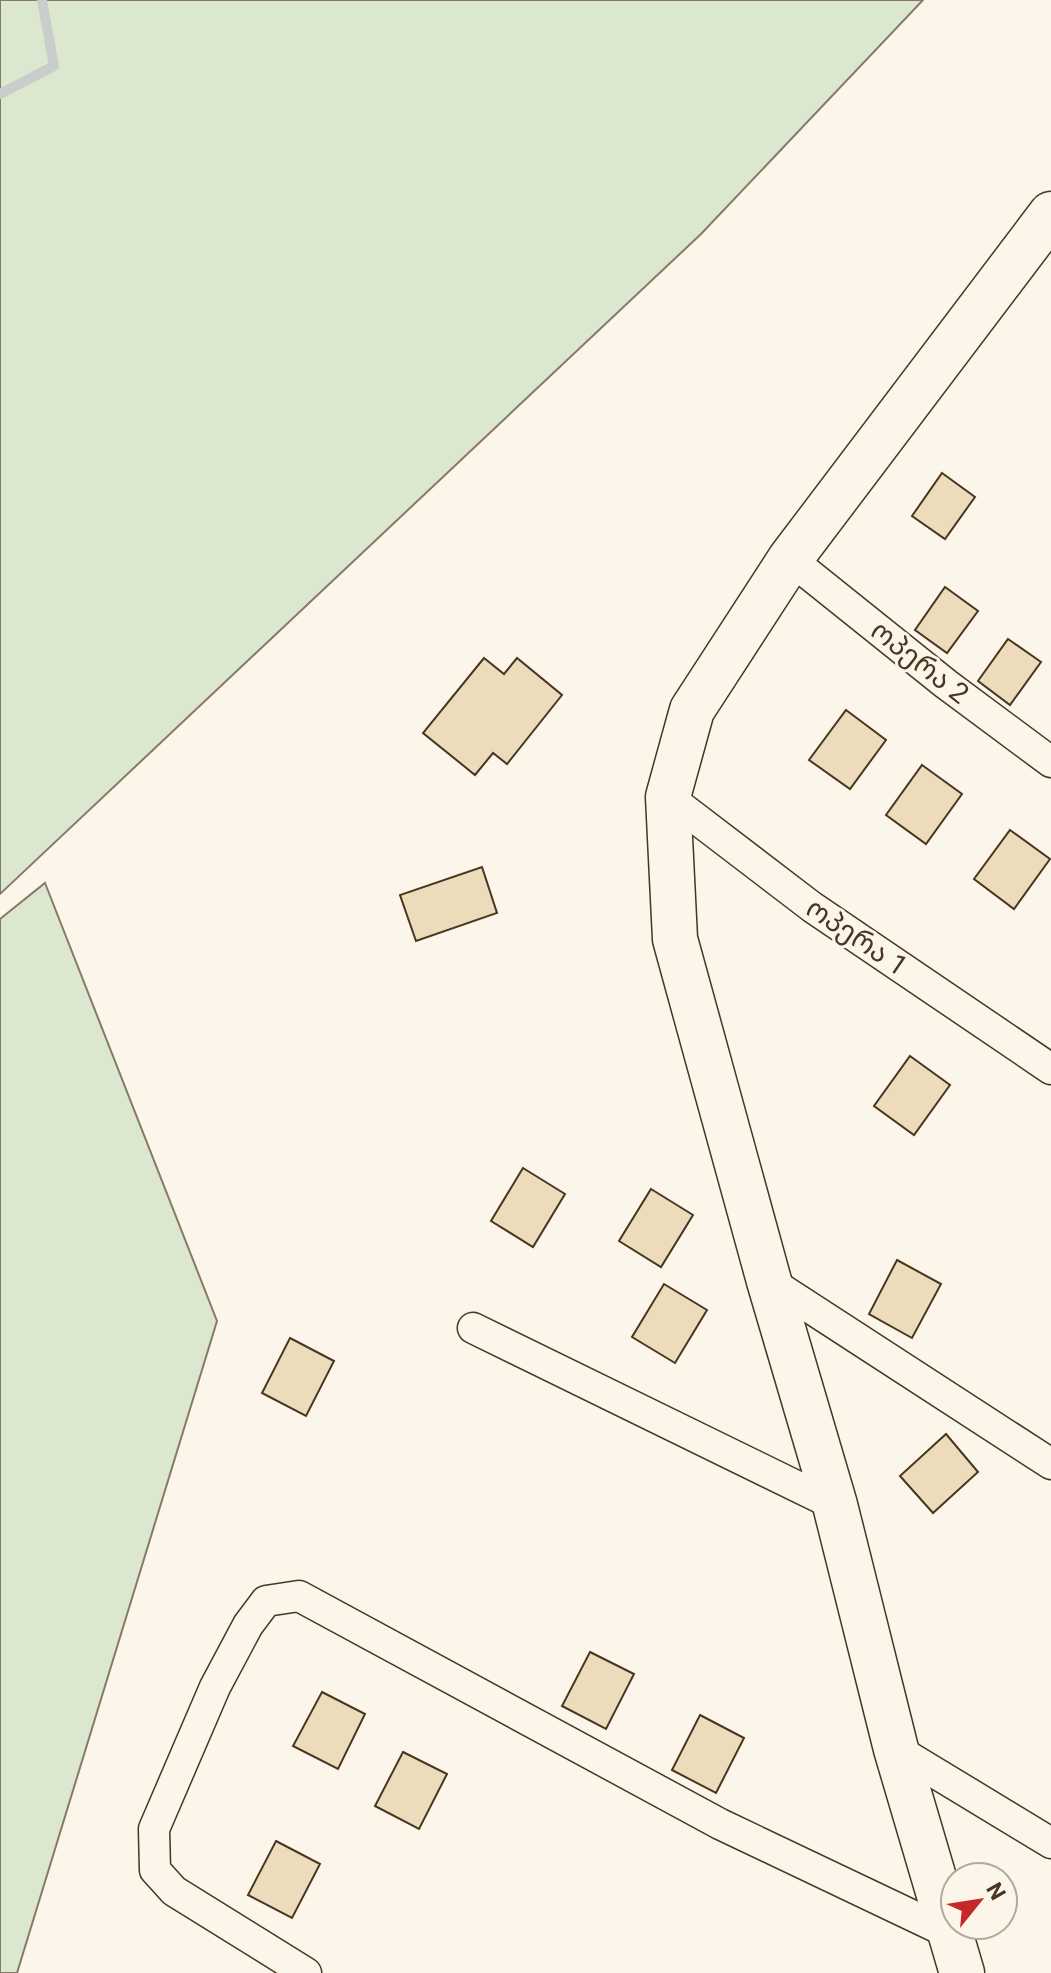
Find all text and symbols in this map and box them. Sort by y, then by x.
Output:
street label: ოპერა 2 [865,614,975,710]
street label: ოპერა 1 [800,891,914,983]
north arrow [939,1861,1019,1941]
text: N [981,1878,1011,1904]

